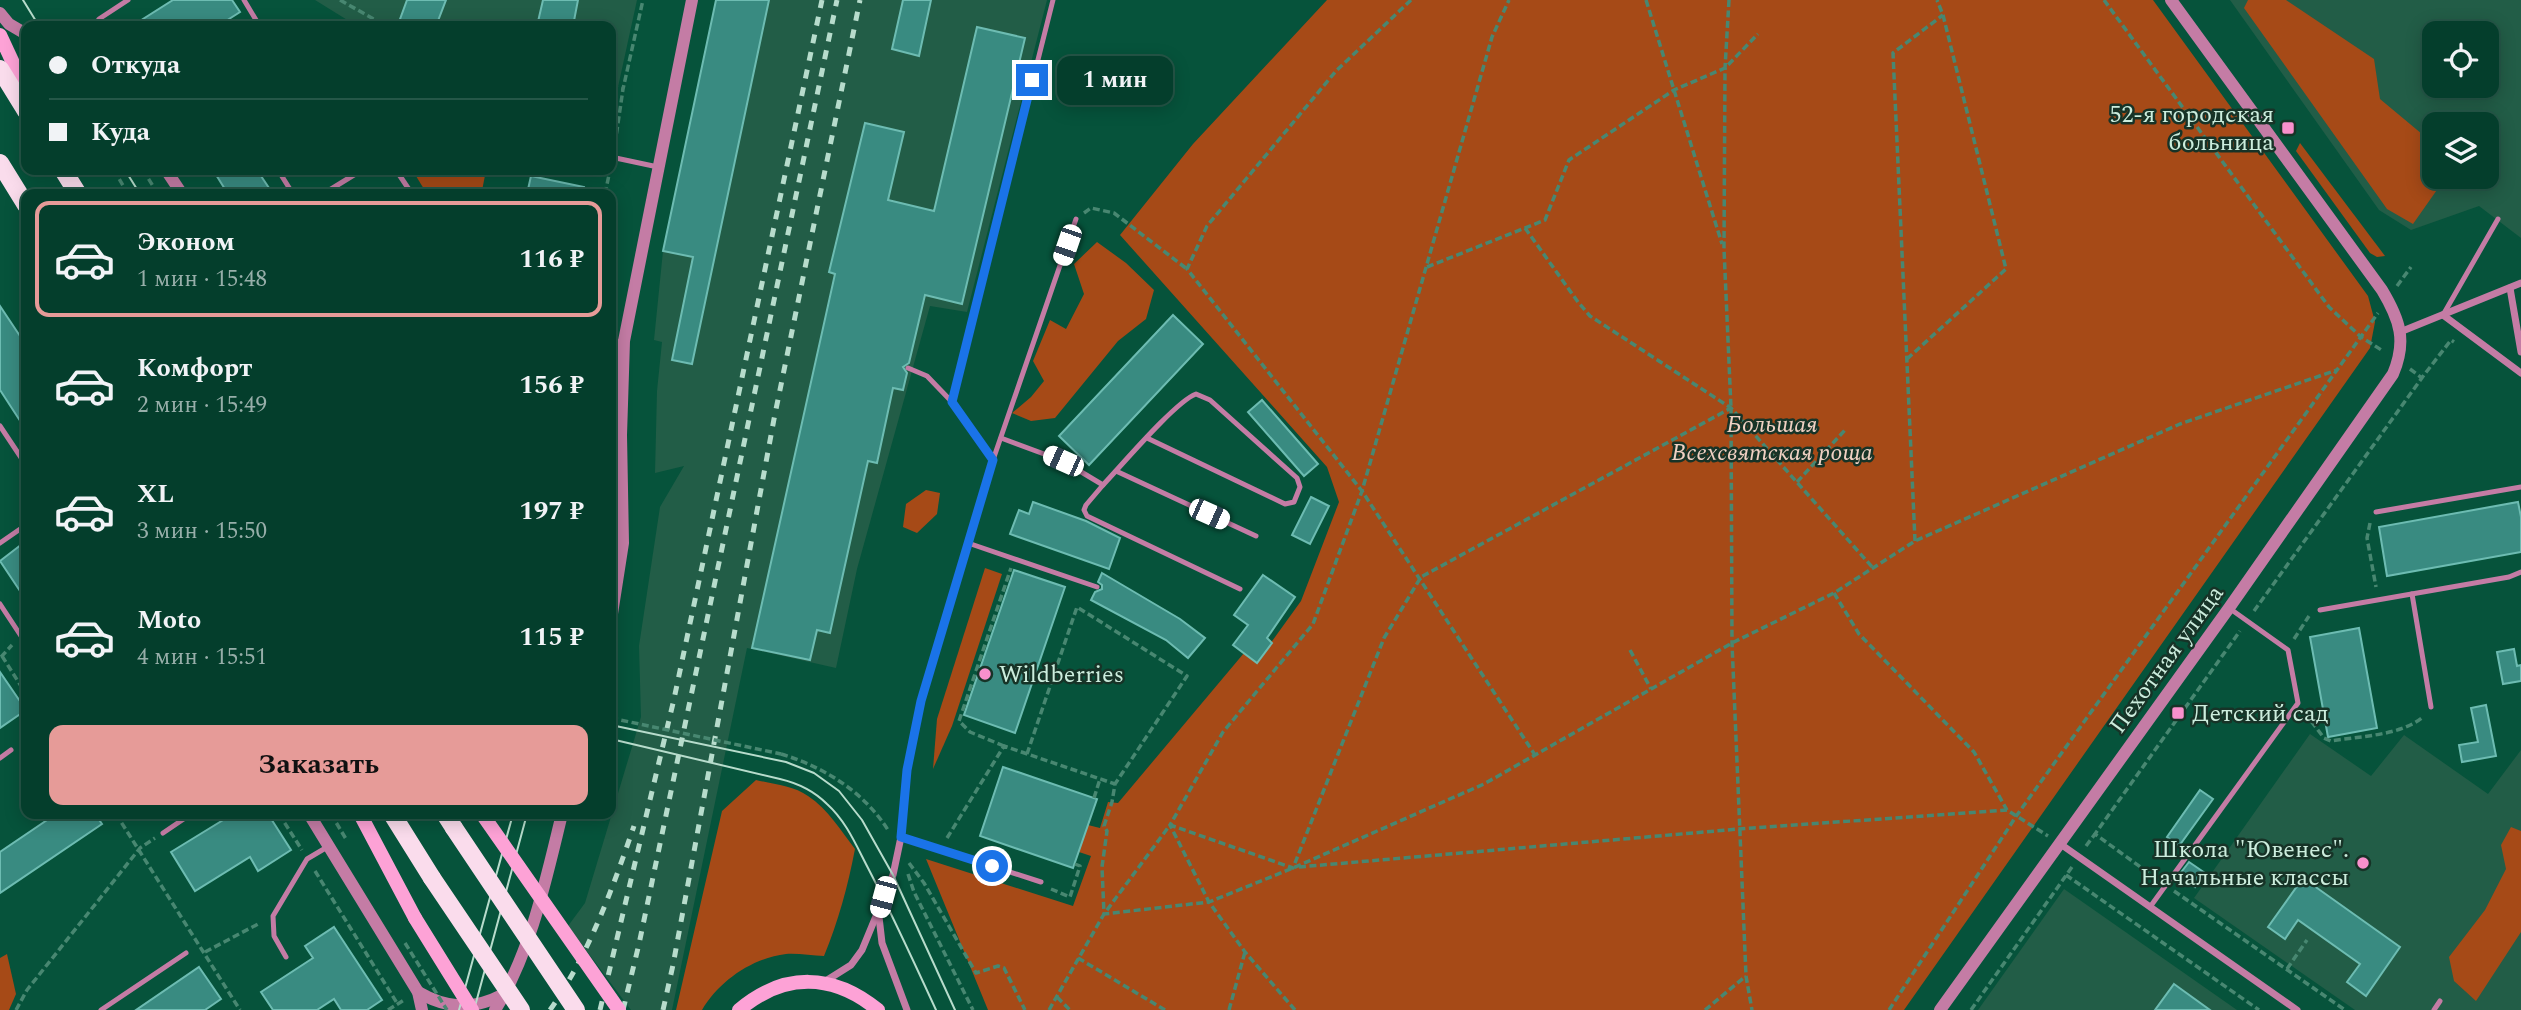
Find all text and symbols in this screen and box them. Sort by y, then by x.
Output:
map controls [2422,21,2499,189]
button: locate [2422,21,2499,98]
text: Откуда [91,45,180,85]
callout: 1 мин [1056,56,1172,104]
text: 1 мин [1083,63,1147,98]
route end [1016,64,1048,96]
place label: 52-я городская больница [2110,97,2274,161]
text: Куда [91,112,150,152]
button: layers [2422,112,2499,189]
marker: 52-я городская больница [2280,120,2296,136]
text: Эконом [137,222,235,262]
car [1051,222,1084,268]
icon: car [53,228,116,291]
text: 116 ₽ [519,239,584,279]
text: 1 мин · 15:48 [137,262,267,297]
text: Комфорт [137,348,252,388]
icon: car [53,354,116,417]
text: 156 ₽ [519,365,584,405]
text: 2 мин · 15:49 [137,388,267,423]
park label: Большая Всехсвятская роща [1671,407,1873,471]
car [1040,443,1087,479]
text: XL [137,474,174,514]
icon: car [53,480,116,543]
text: 197 ₽ [519,491,584,531]
car [1186,496,1233,532]
text: 3 мин · 15:50 [137,514,267,549]
street label: Пехотная улица [2101,578,2233,741]
text: Moto [137,600,201,640]
icon: car [53,606,116,669]
text: 115 ₽ [519,617,584,657]
text: 4 мин · 15:51 [137,640,267,675]
place label: Wildberries [999,657,1124,693]
marker: Wildberries [977,666,993,682]
place label: Детский сад [2192,696,2329,732]
marker: Детский сад [2170,705,2186,721]
button: Заказать [49,725,588,805]
place label: Школа "Ювенес". Начальные классы [2140,832,2349,896]
route start [976,850,1008,882]
marker: Школа "Ювенес". Начальные классы [2355,855,2371,871]
car [868,874,899,920]

